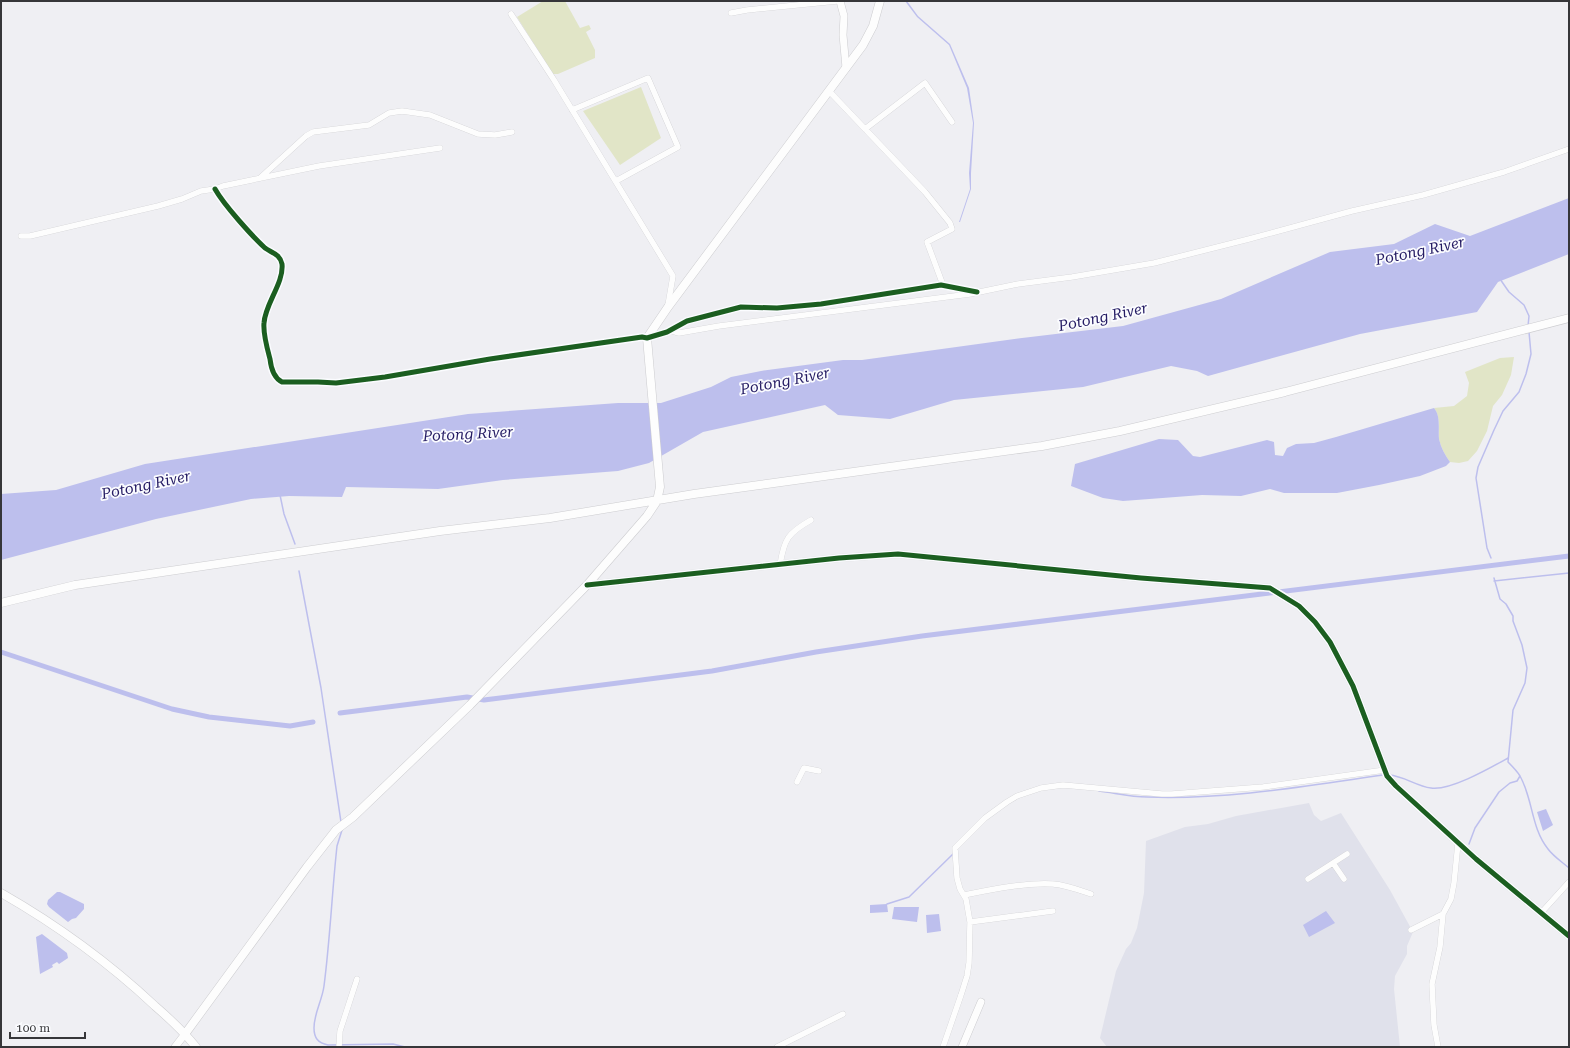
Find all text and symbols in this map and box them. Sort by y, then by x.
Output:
water label: Potong River [1373,233,1467,269]
water label: Potong River [1056,299,1150,335]
water label: Potong River [738,363,832,399]
water label: Potong River [421,423,515,445]
water label: Potong River [99,467,193,503]
scale bar [10,1014,85,1040]
text: 100 m [16,1021,50,1035]

